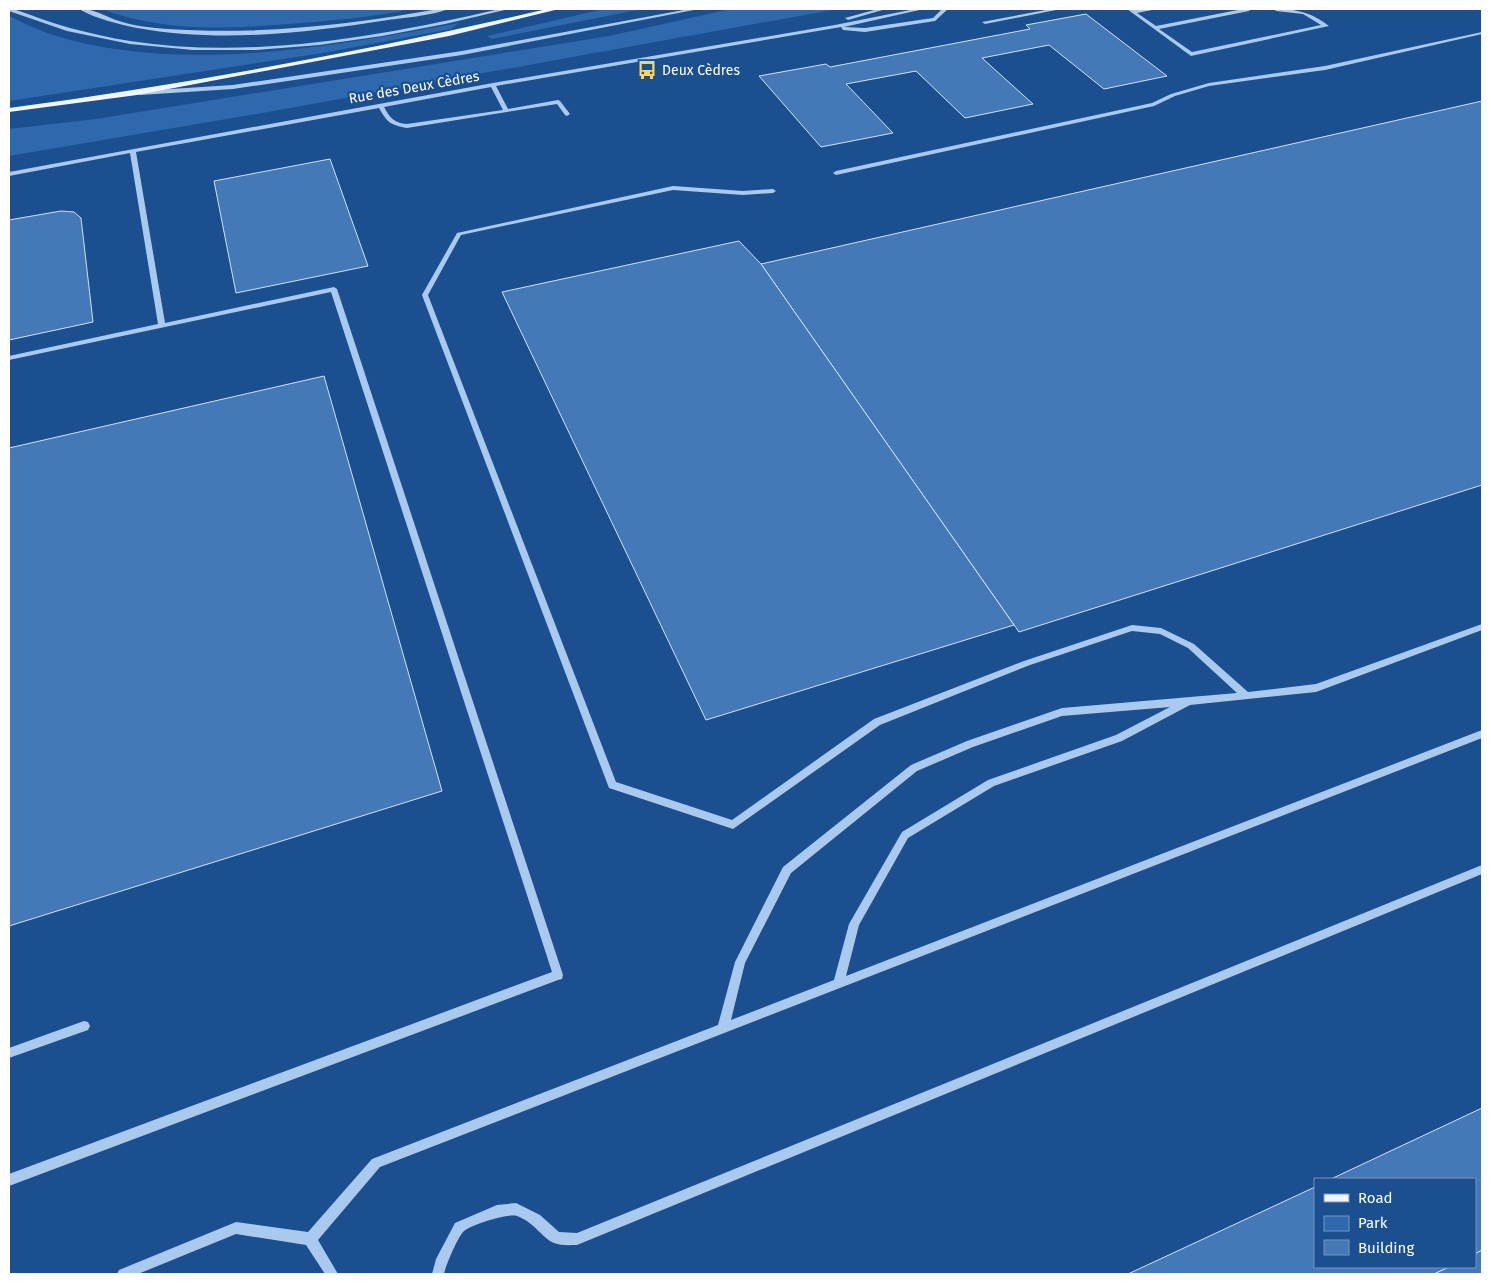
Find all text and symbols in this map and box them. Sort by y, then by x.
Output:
bus stop icon: Deux Cèdres [636,59,658,81]
place label: Deux Cèdres [662,62,740,79]
street label: Rue des Deux Cèdres [348,68,481,107]
legend [1314,1178,1476,1268]
text: Road [1358,1189,1393,1207]
text: Park [1358,1214,1388,1232]
text: Building [1358,1239,1414,1257]

